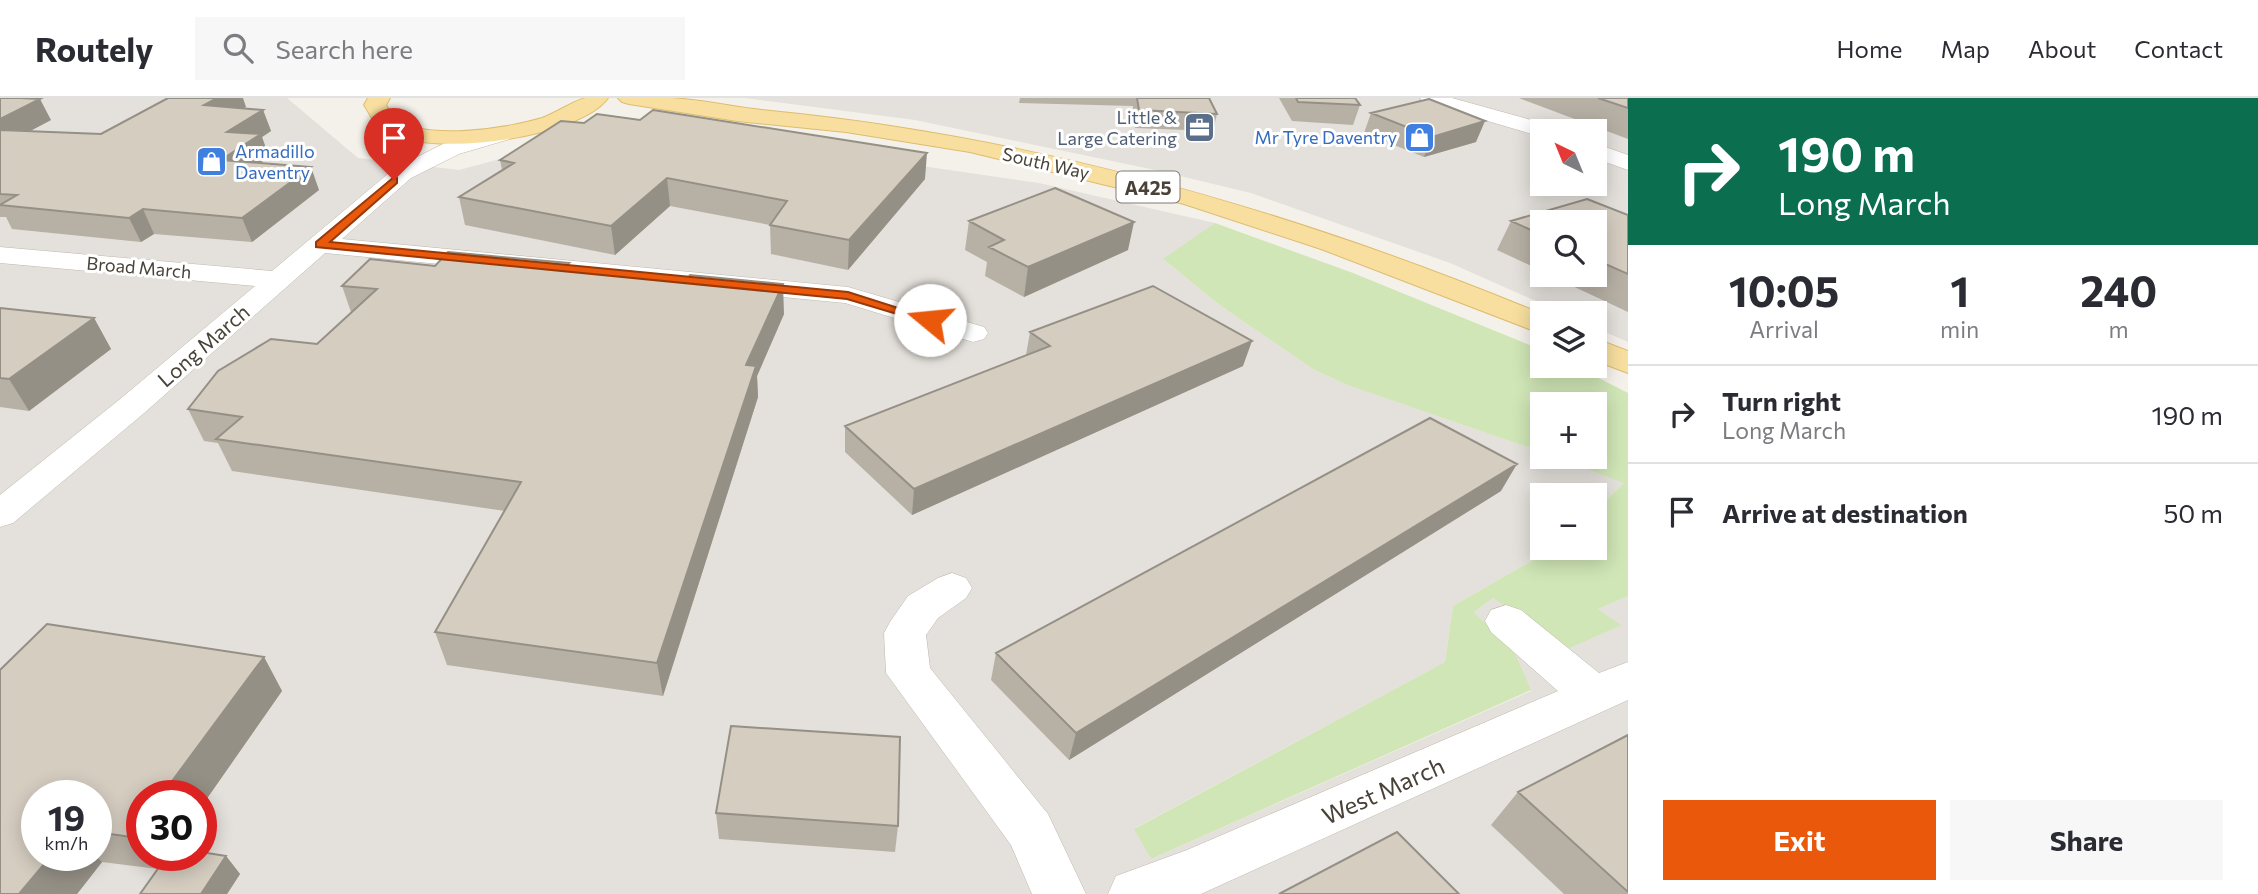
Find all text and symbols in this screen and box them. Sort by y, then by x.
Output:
search box [195,17,685,80]
text: Routely [35,28,153,69]
icon: search [219,29,257,67]
text: Search here [275,33,413,64]
text: Home [1837,34,1903,63]
text: Map [1941,34,1990,63]
text: About [2028,34,2096,63]
text: Contact [2134,34,2223,63]
place label: Little & Large Catering [1057,106,1177,149]
pin [364,108,424,180]
office icon: Little & Large Catering [1183,110,1217,144]
icon: arrive [375,119,413,157]
north arrow [1530,119,1606,196]
map controls [1530,119,1607,560]
shop icon: Mr Tyre Daventry [1403,120,1437,154]
text: 190 m [1778,122,1915,182]
place label: Mr Tyre Daventry [1255,126,1397,148]
icon: right [1663,126,1754,217]
place label: Armadillo Daventry [235,140,315,183]
street label: South Way [1000,142,1092,184]
shop icon: Armadillo Daventry [195,144,229,178]
road number: A425 [1116,172,1180,202]
text: Long March [1778,182,1951,222]
button: search [1530,210,1607,287]
street label: Broad March [86,251,192,283]
text: 10:05 [1729,264,1839,316]
text: 1 [1950,264,1969,316]
text: 240 [2080,264,2157,316]
position arrow [893,283,967,357]
street label: Long March [152,298,254,392]
button: layers [1530,301,1607,378]
text: Arrival [1749,315,1819,343]
text: min [1940,315,1979,343]
text: m [2109,315,2129,343]
text: Turn right [1722,385,1841,416]
button: + [1530,392,1607,469]
icon: right [1663,395,1701,433]
text: 190 m [2151,399,2223,430]
text: Long March [1722,416,1846,444]
button: − [1530,483,1607,560]
icon: arrive [1663,493,1701,531]
text: Arrive at destination [1722,497,1968,528]
text: 50 m [2163,497,2223,528]
street label: West March [1317,750,1449,830]
speed limit sign: 30 [126,780,217,871]
text: 19 [48,795,85,838]
button: Exit [1663,800,1936,880]
button: Share [1950,800,2223,880]
text: km/h [45,832,88,854]

